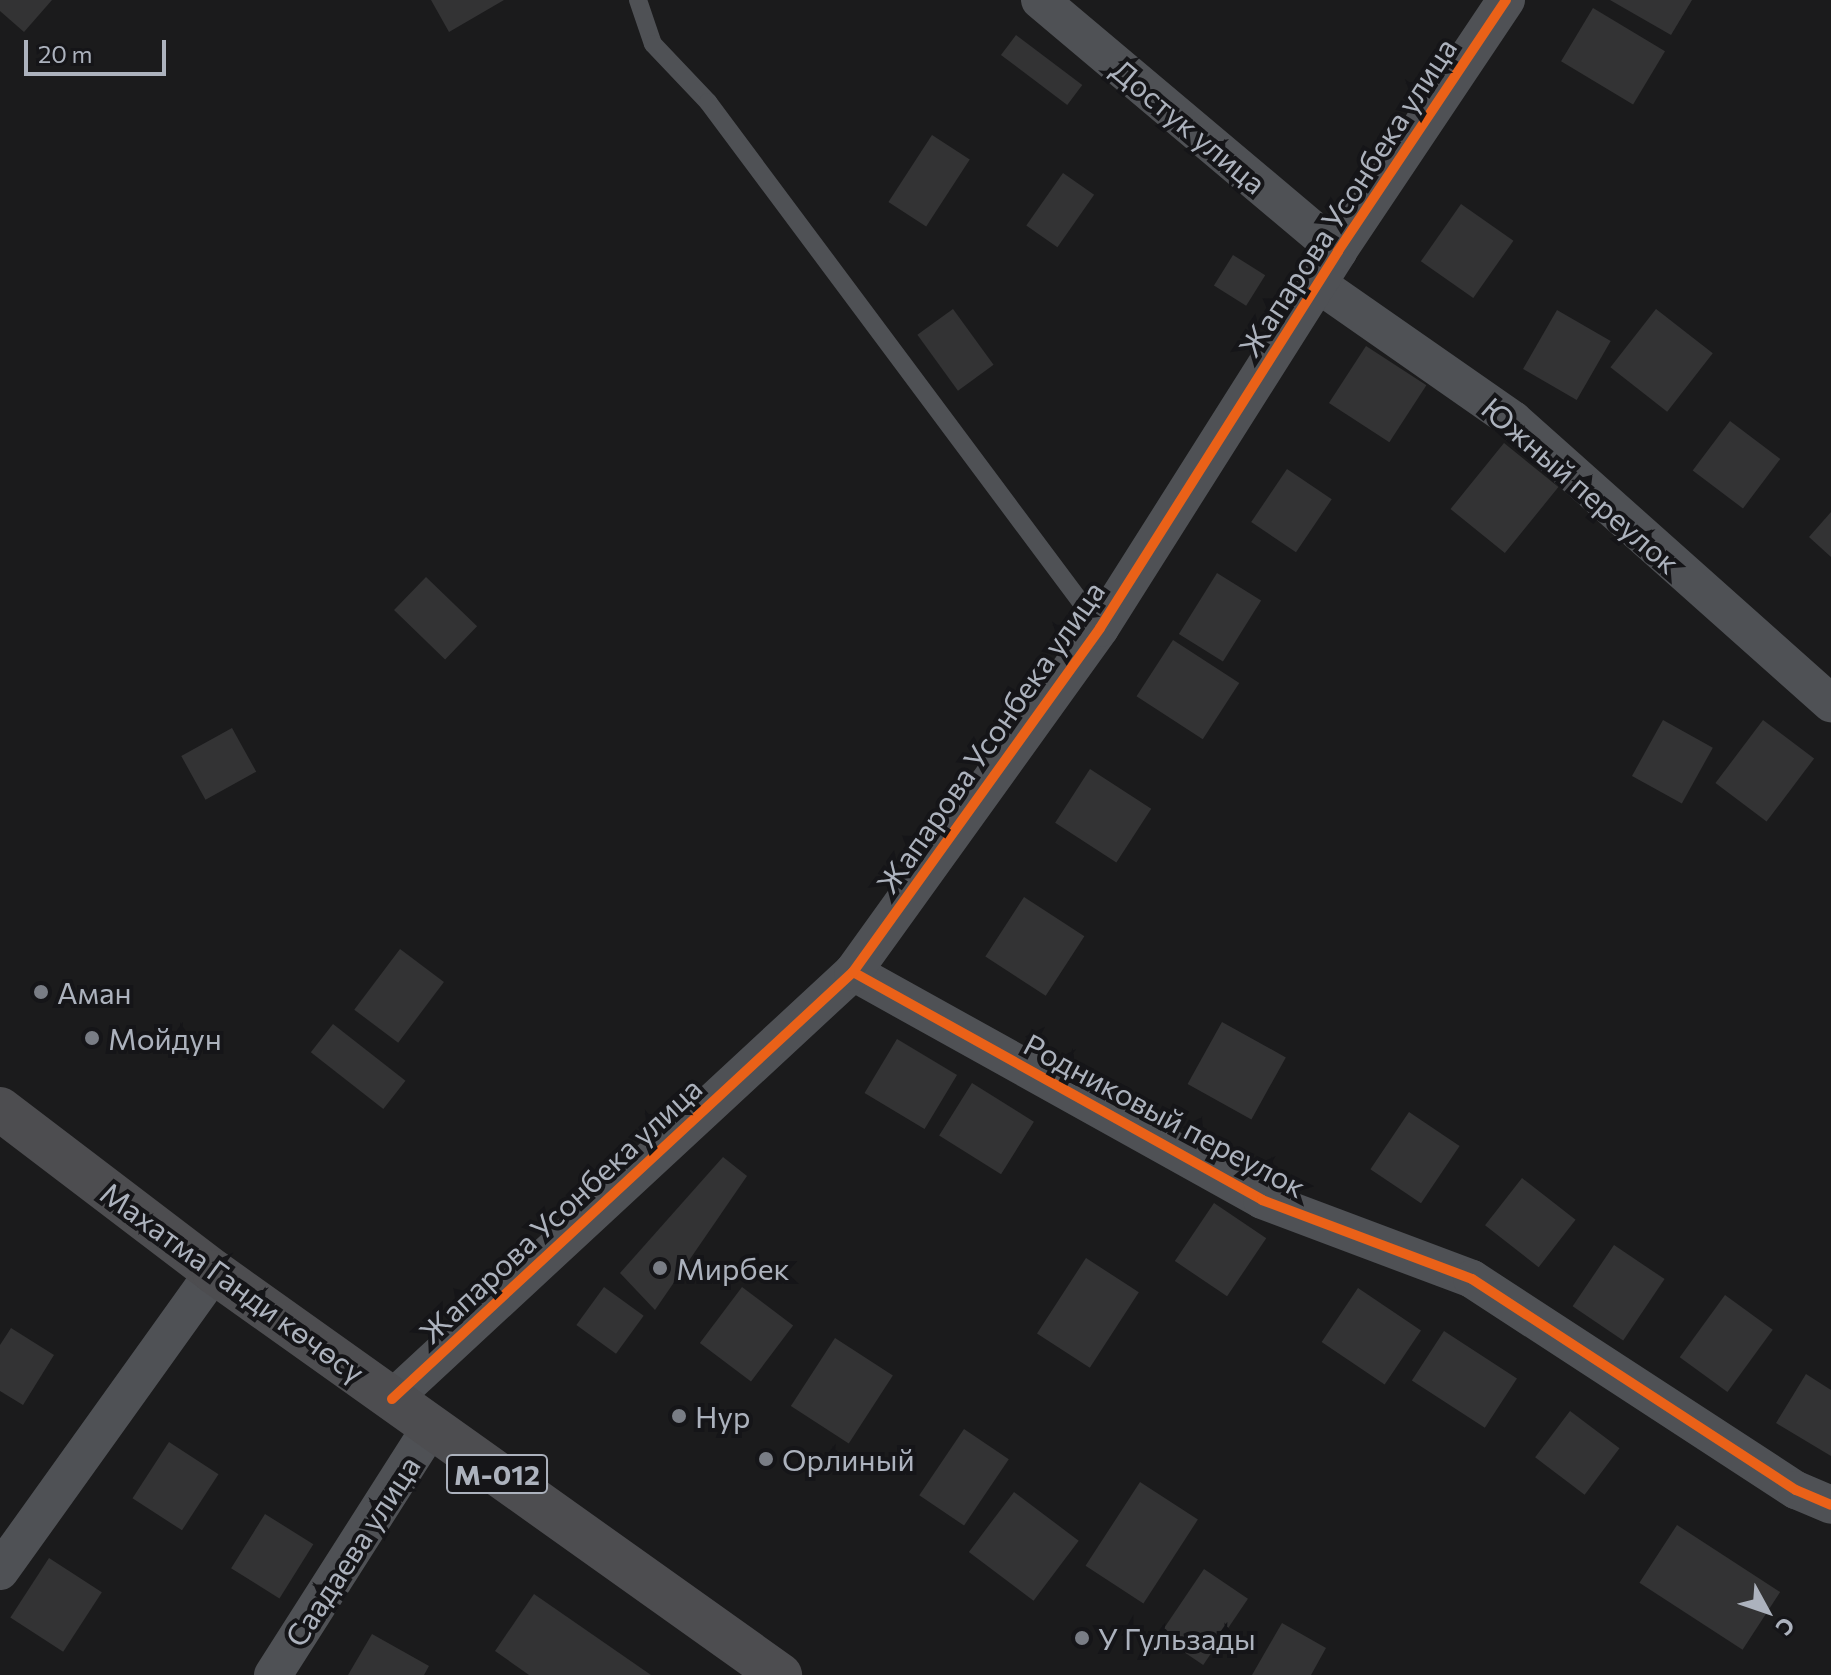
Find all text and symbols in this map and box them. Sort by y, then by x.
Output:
scale bar [28,24,170,74]
street label: Жапарова Усонбека улица [1230,31,1464,363]
text: 20 m [38,39,92,68]
street label: Достук улица [1105,51,1273,201]
street label: Южный переулок [1475,389,1687,581]
street label: Жапарова Усонбека улица [868,574,1112,900]
place label: Аман [57,974,132,1010]
marker: Аман [32,983,50,1001]
place label: Мойдун [108,1020,222,1056]
street label: Родниковый переулок [1018,1026,1312,1204]
marker: Мойдун [83,1029,101,1047]
street label: Жапарова Усонбека улица [411,1070,709,1350]
street label: Махатма Ганди көчөсү [94,1174,372,1390]
place label: Мирбек [676,1250,790,1286]
marker: Мирбек [651,1259,669,1277]
place label: Нур [695,1398,751,1434]
marker: Нур [670,1407,688,1425]
place label: Орлиный [782,1441,915,1477]
street label: Саадаева улица [277,1449,427,1653]
road number: М-012 [445,1450,549,1498]
marker: Орлиный [757,1450,775,1468]
north arrow [1727,1571,1807,1651]
text: С [1771,1612,1801,1641]
place label: У Гульзады [1098,1620,1256,1656]
marker: У Гульзады [1073,1629,1091,1647]

